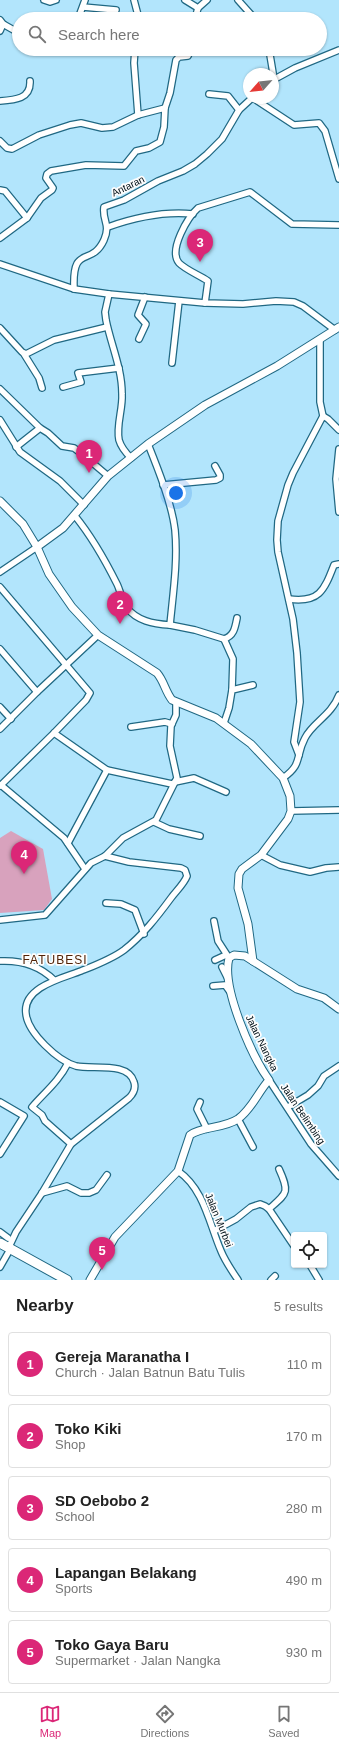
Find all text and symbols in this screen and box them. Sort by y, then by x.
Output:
search box [12,12,327,56]
icon: search [26,23,48,45]
text: Search here [58,26,140,43]
north arrow [243,68,279,104]
street label: Antaran [110,173,146,199]
pin: 3 [187,229,213,262]
pin: 1 [76,440,102,473]
your location [166,483,186,503]
pin: 2 [107,591,133,624]
pin: 4 [11,841,37,874]
district label: FATUBESI [22,953,88,967]
street label: Jalan Nangka [244,1013,281,1073]
street label: Jalan Belimbing [279,1082,327,1146]
street label: Jalan Murbei [203,1191,235,1249]
map controls [291,1232,327,1268]
button: locate [291,1232,327,1268]
pin: 5 [89,1237,115,1270]
text: Nearby [16,1296,74,1315]
text: 5 results [274,1299,323,1314]
text: Gereja Maranatha I [55,1348,189,1365]
text: 1 [26,1357,34,1372]
text: 110 m [287,1357,322,1372]
text: Church · Jalan Batnun Batu Tulis [55,1365,245,1380]
text: Toko Kiki [55,1420,121,1437]
text: 2 [26,1429,34,1444]
text: 170 m [286,1429,322,1444]
text: Shop [55,1437,85,1452]
text: SD Oebobo 2 [55,1492,149,1509]
text: 3 [26,1501,34,1516]
text: 280 m [286,1501,322,1516]
text: School [55,1509,95,1524]
text: Lapangan Belakang [55,1564,197,1581]
text: 4 [26,1573,34,1588]
text: 490 m [286,1573,322,1588]
text: Sports [55,1581,93,1596]
text: Toko Gaya Baru [55,1636,169,1653]
text: 5 [26,1645,34,1660]
text: 930 m [286,1645,322,1660]
text: Supermarket · Jalan Nangka [55,1653,220,1668]
tab: Map [39,1703,61,1739]
tab: Directions [140,1703,189,1739]
tab: Saved [268,1703,299,1739]

